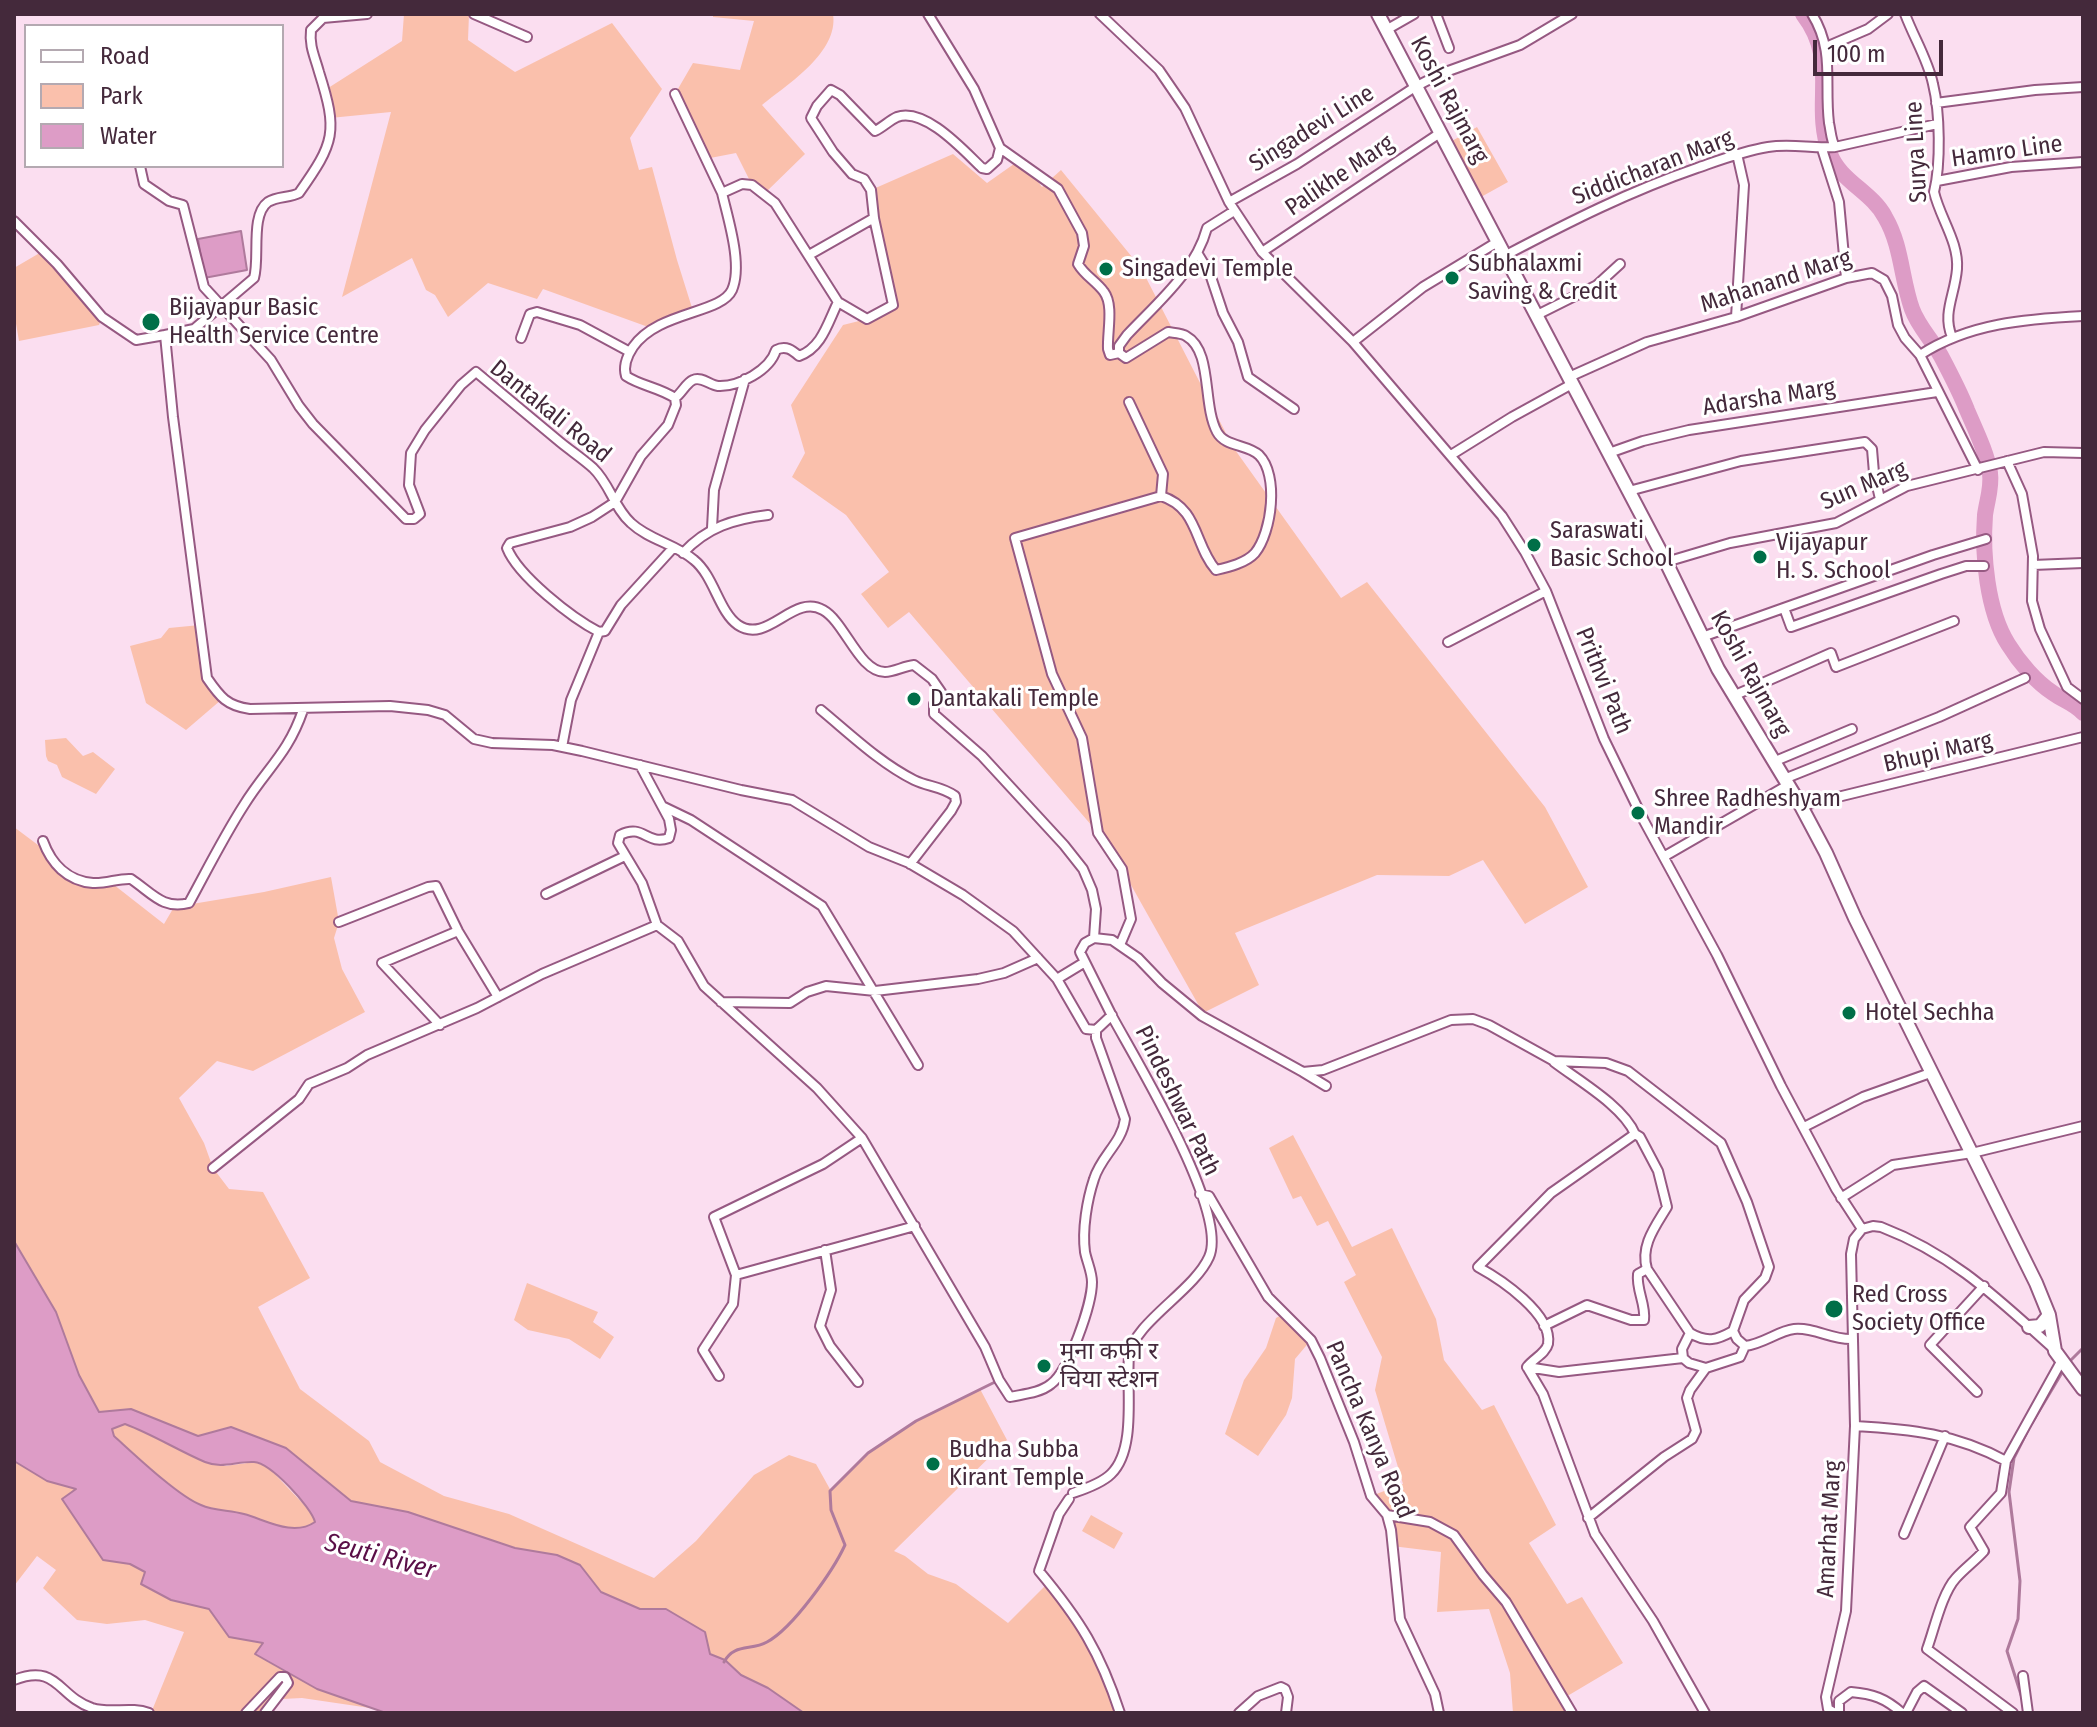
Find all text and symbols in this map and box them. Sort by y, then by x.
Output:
legend [24,24,284,168]
scale bar [1817,24,1947,74]
street label: Koshi Rajmarg [1404,32,1494,168]
text: 100 m [1827,40,1885,68]
text: Road [100,42,150,70]
street label: Singadevi Line [1244,79,1380,179]
text: Park [100,82,143,110]
street label: Surya Line [1900,100,1934,204]
text: Water [100,122,157,150]
street label: Siddicharan Marg [1568,124,1738,212]
street label: Palikhe Marg [1280,129,1400,223]
street label: Hamro Line [1950,130,2064,174]
street label: Mahanand Marg [1697,244,1855,320]
place label: Subhalaxmi Saving & Credit [1468,250,1617,306]
place label: Singadevi Temple [1122,255,1293,283]
marker: Singadevi Temple [1097,260,1115,278]
marker: Subhalaxmi Saving & Credit [1443,269,1461,287]
place label: Bijayapur Basic Health Service Centre [169,294,379,350]
marker: Bijayapur Basic Health Service Centre [140,311,162,333]
street label: Dantakali Road [484,354,616,470]
street label: Adarsha Marg [1701,373,1837,423]
street label: Sun Marg [1817,455,1911,517]
place label: Saraswati Basic School [1550,517,1673,573]
place label: Vijayapur H. S. School [1776,529,1890,585]
marker: Saraswati Basic School [1525,536,1543,554]
marker: Vijayapur H. S. School [1751,548,1769,566]
street label: Koshi Rajmarg [1704,606,1796,742]
street label: Prithvi Path [1569,623,1637,739]
place label: Dantakali Temple [930,685,1099,713]
marker: Dantakali Temple [905,690,923,708]
street label: Bhupi Marg [1881,726,1995,780]
place label: Shree Radheshyam Mandir [1654,785,1841,841]
marker: Shree Radheshyam Mandir [1629,804,1647,822]
place label: Hotel Sechha [1865,999,1995,1027]
marker: Hotel Sechha [1840,1004,1858,1022]
street label: Pindeshwar Path [1128,1021,1226,1181]
place label: Red Cross Society Office [1852,1281,1985,1337]
marker: Red Cross Society Office [1823,1298,1845,1320]
street label: Pancha Kanya Road [1319,1337,1419,1523]
place label: मुना कफी र चिया स्टेशन [1060,1338,1158,1394]
marker: मुना कफी र चिया स्टेशन [1035,1357,1053,1375]
place label: Budha Subba Kirant Temple [949,1436,1084,1492]
marker: Budha Subba Kirant Temple [924,1455,942,1473]
street label: Amarhat Marg [1812,1460,1848,1598]
water label: Seuti River [321,1527,439,1587]

